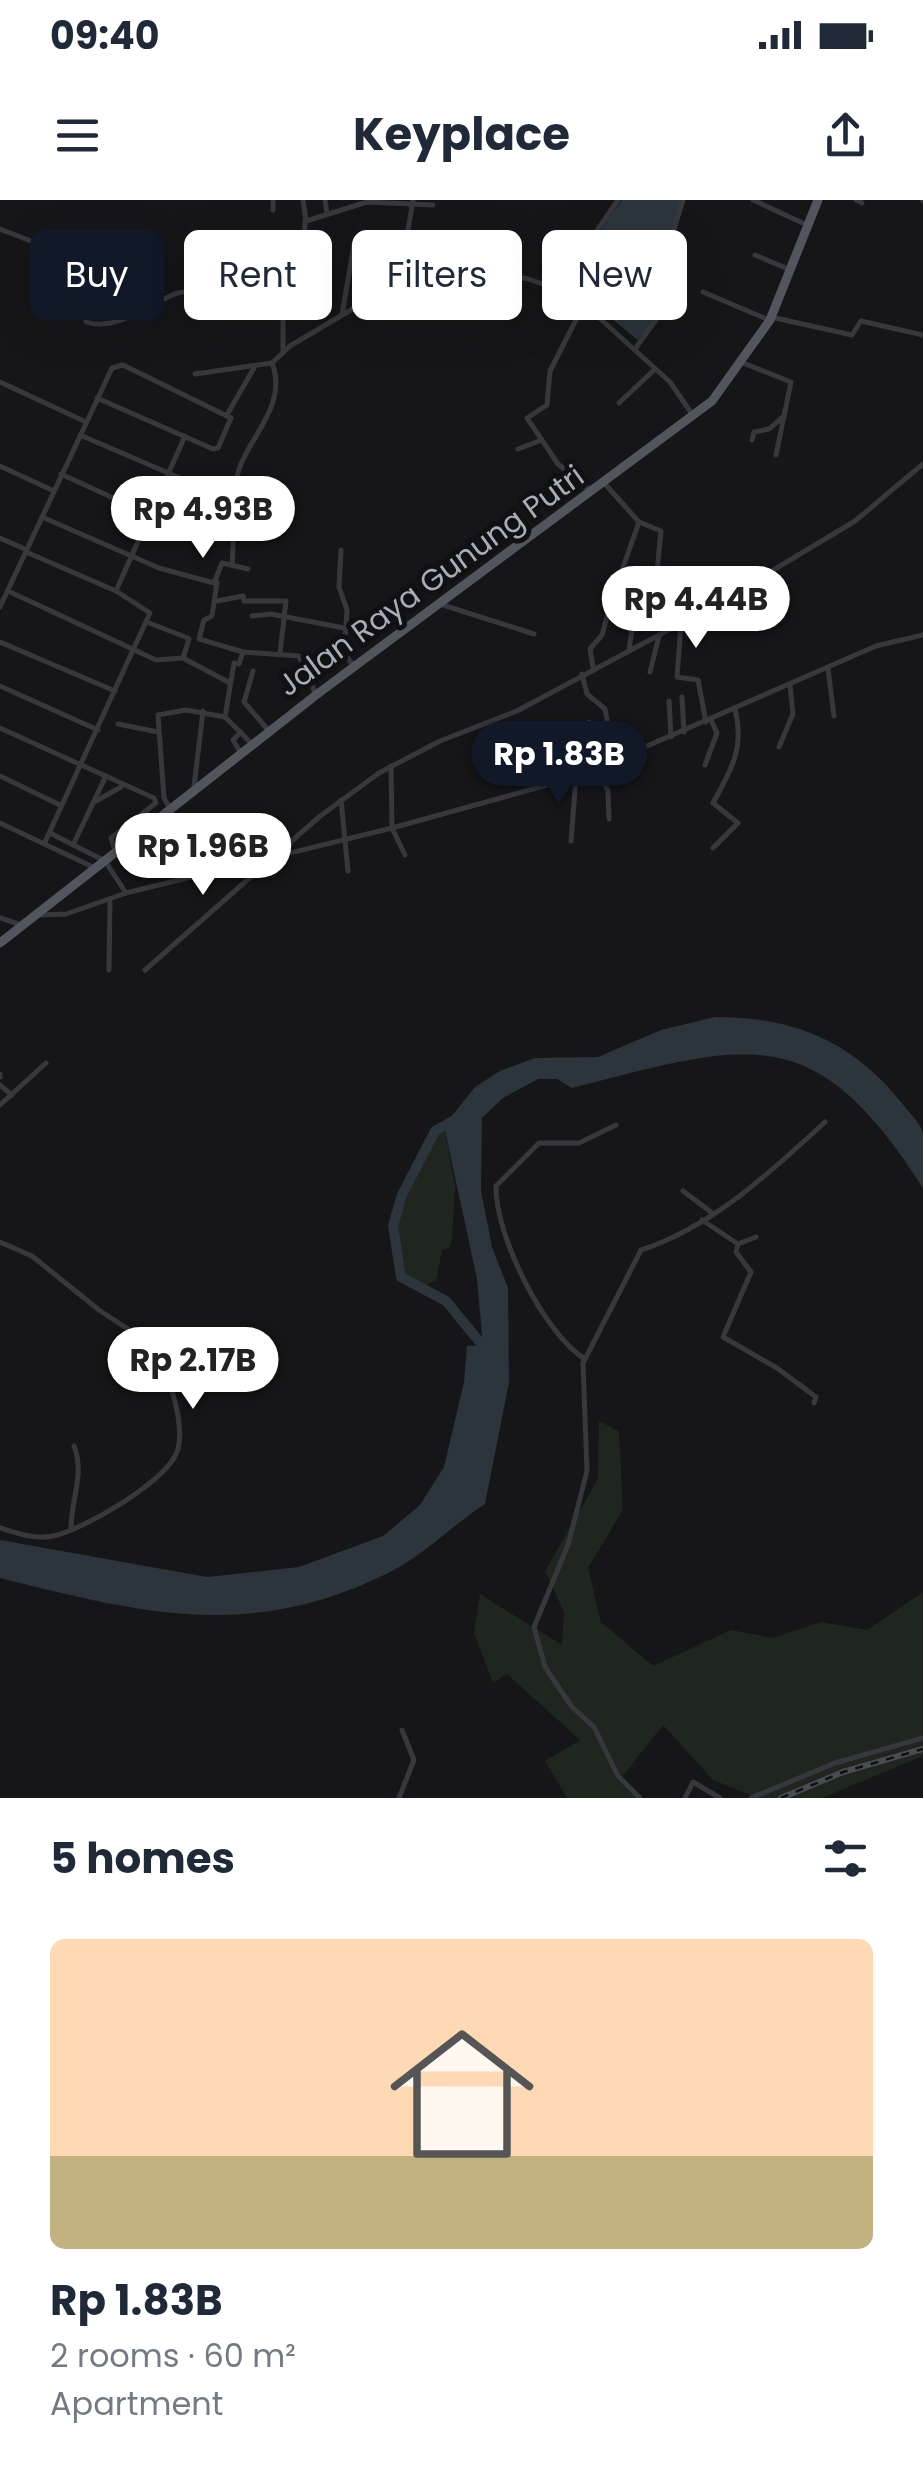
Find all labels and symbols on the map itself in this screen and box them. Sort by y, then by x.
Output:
street label: Jalan Raya Gunung Putri [269,455,593,707]
pin: Rp 4.93B [100,476,306,561]
pin: Rp 4.44B [593,566,799,651]
pin: Rp 1.83B [456,721,662,806]
pin: Rp 1.96B [100,813,306,898]
pin: Rp 2.17B [90,1327,296,1412]

